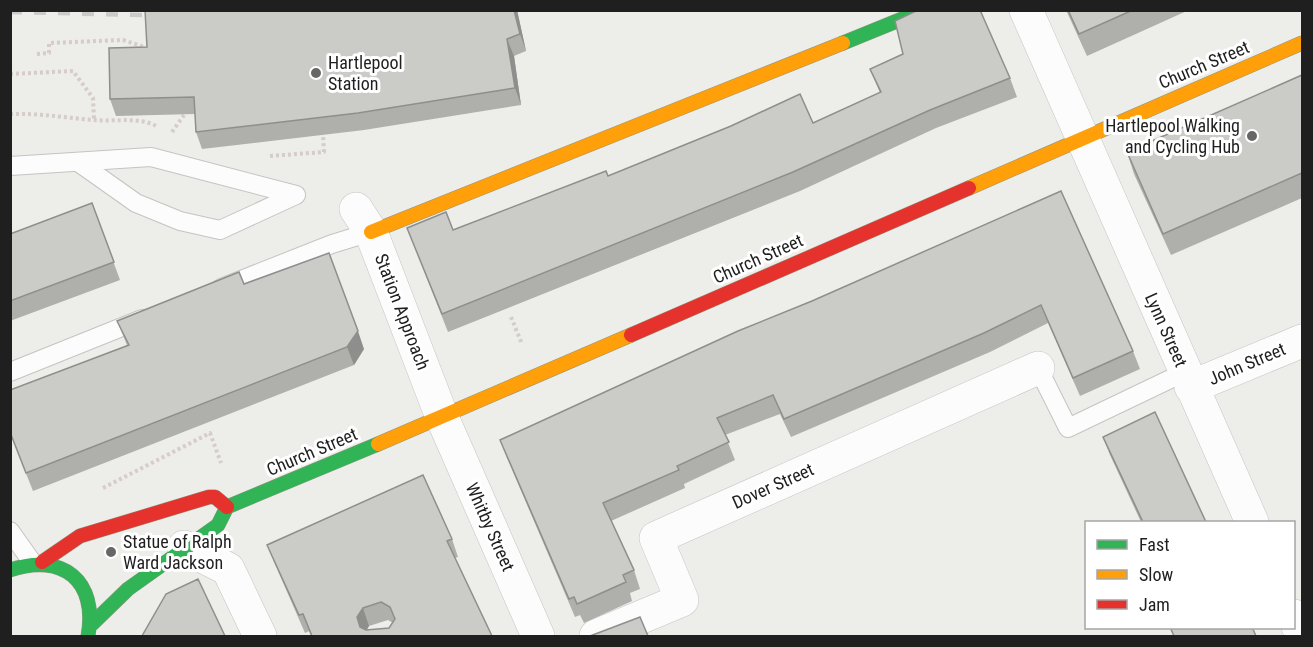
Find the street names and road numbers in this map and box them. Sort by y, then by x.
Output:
street label: Church Street [1155,36,1252,93]
street label: Church Street [710,229,806,288]
street label: Station Approach [371,251,434,373]
street label: Lynn Street [1141,290,1192,370]
street label: John Street [1205,338,1288,389]
street label: Church Street [263,423,360,480]
street label: Dover Street [729,458,817,513]
street label: Whitby Street [462,479,519,574]

